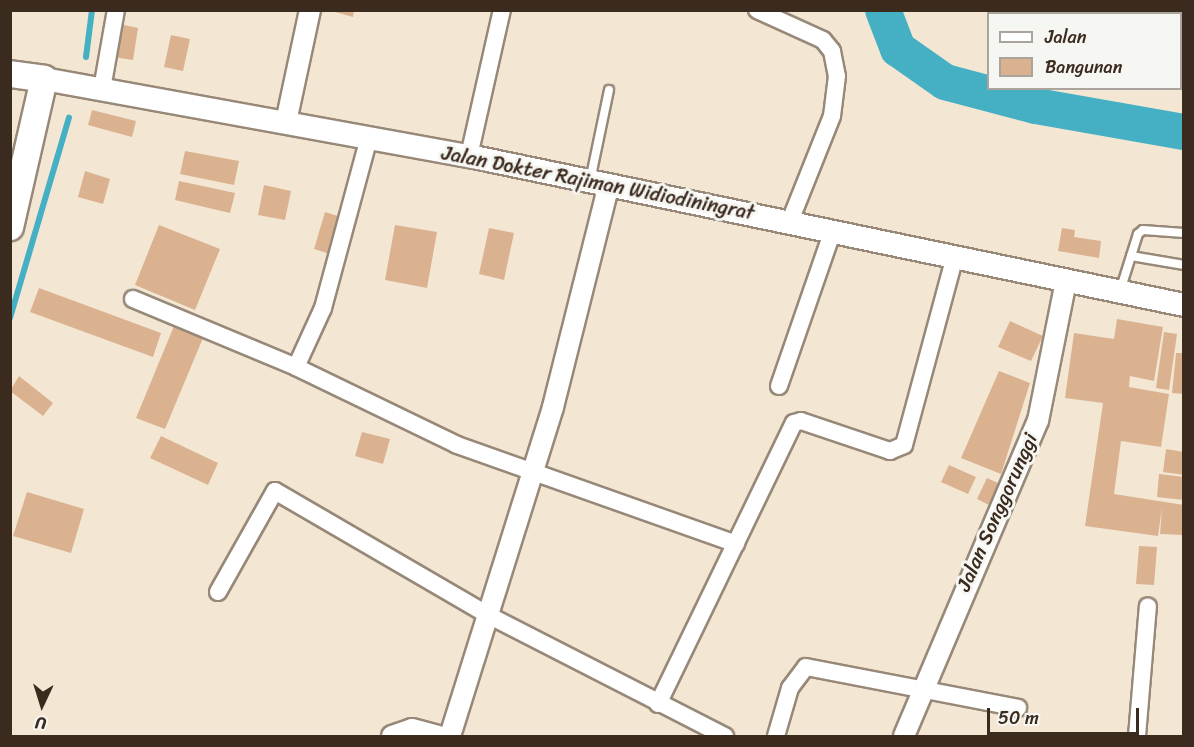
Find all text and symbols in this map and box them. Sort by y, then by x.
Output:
legend [987,12,1182,90]
text: Jalan [1045,21,1086,53]
text: Bangunan [1045,51,1122,83]
street label: Jalan Dokter Rajiman Widiodiningrat [439,141,757,225]
street label: Jalan Songgorunggi [951,429,1043,595]
north arrow [12,675,72,735]
scale bar [990,696,1142,734]
text: 50 m [998,702,1039,734]
text: U [34,709,47,738]

